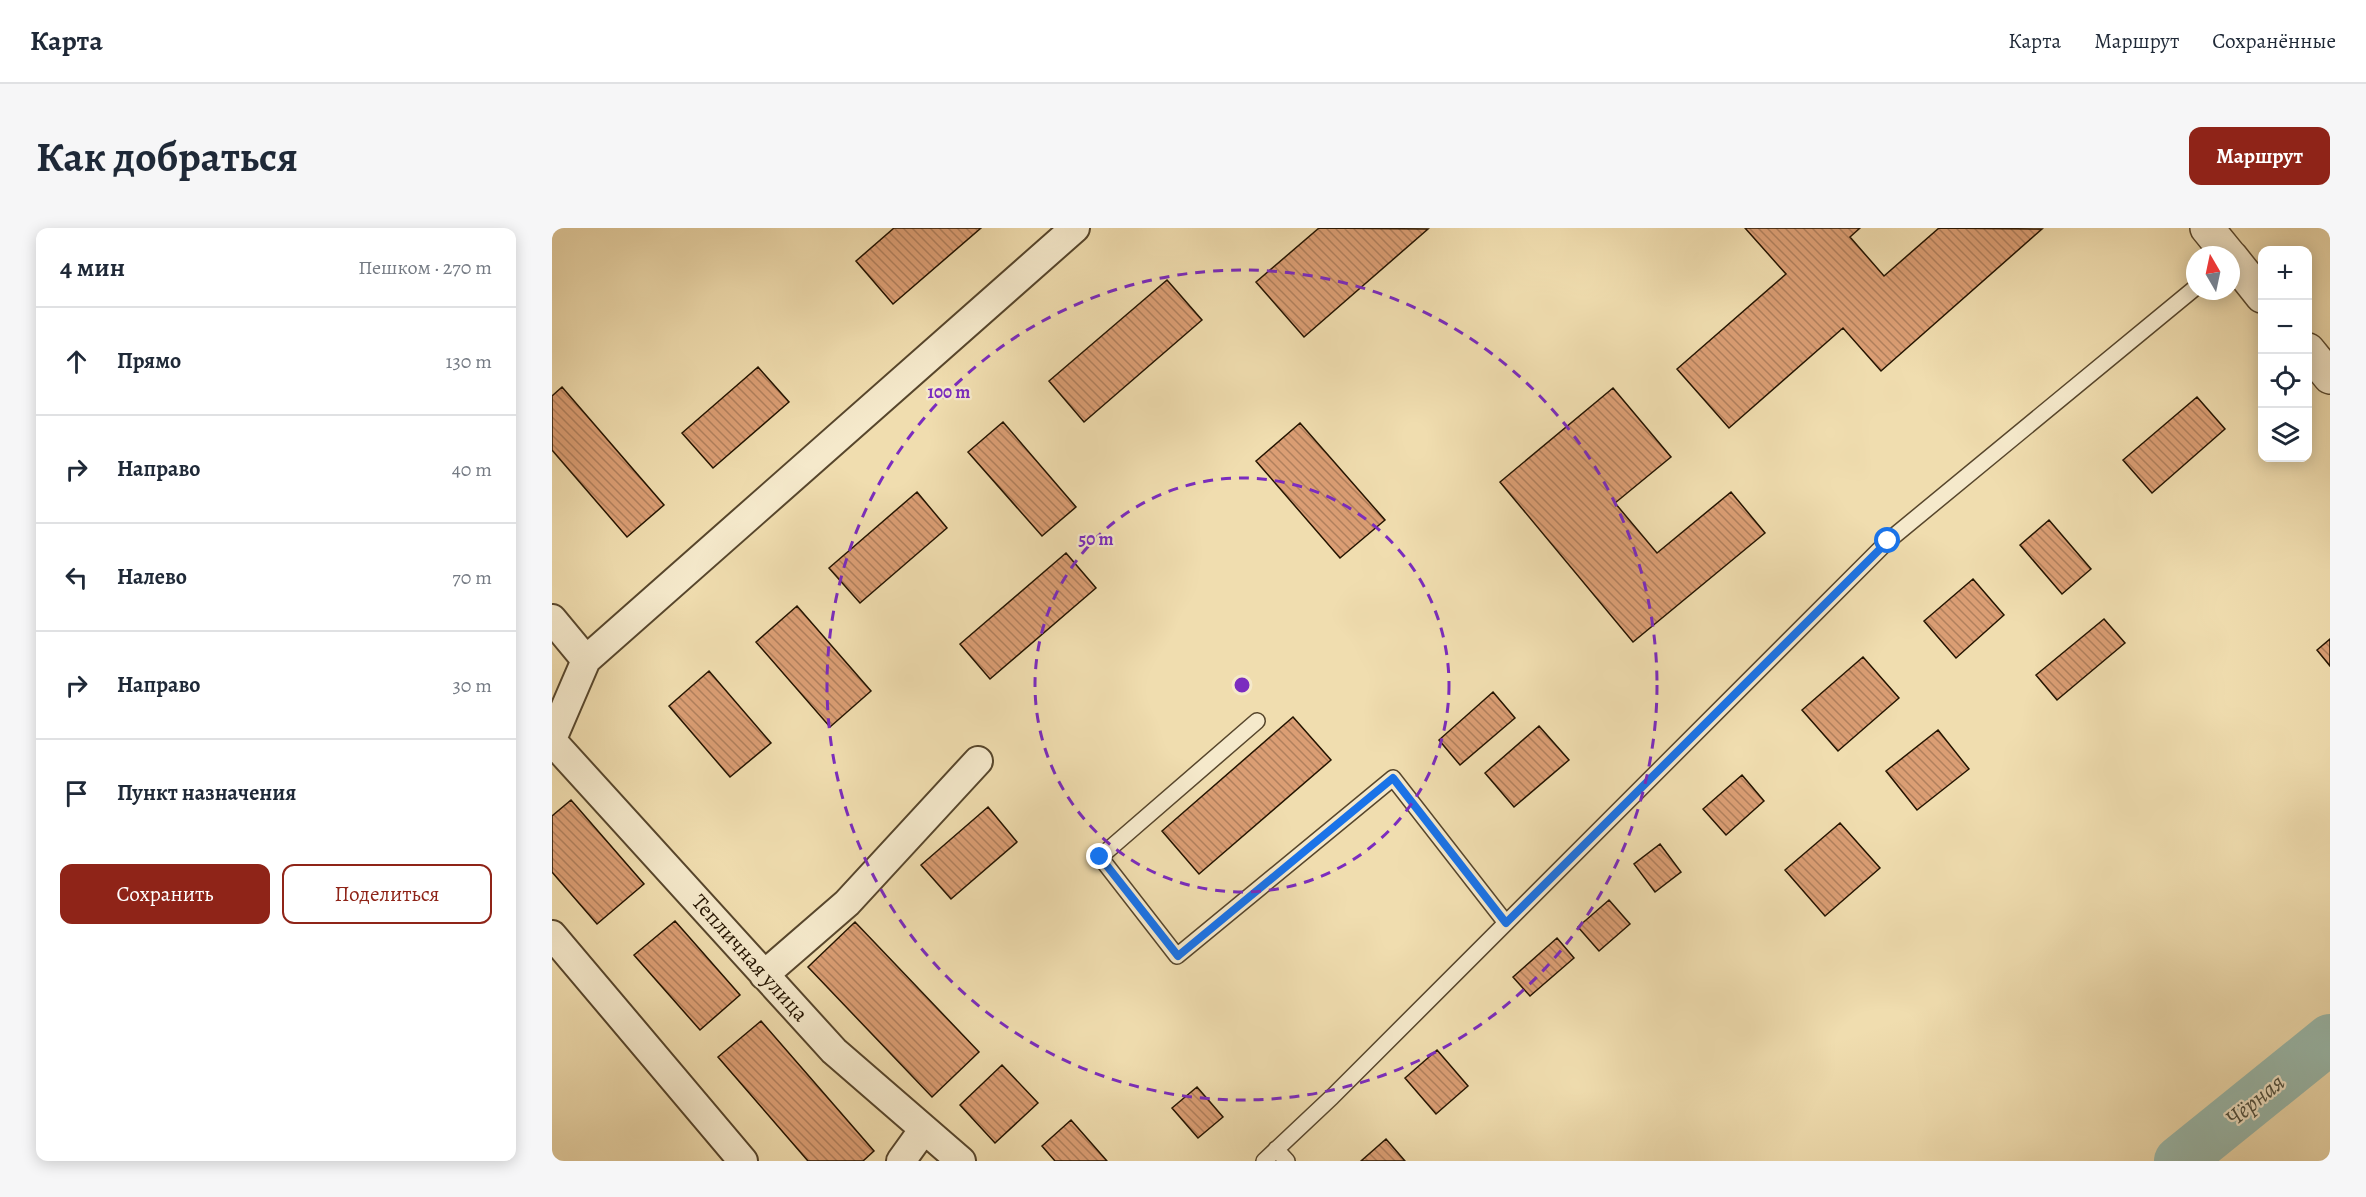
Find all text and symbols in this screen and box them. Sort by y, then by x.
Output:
text: Карта [30,22,103,60]
text: Карта [2008,27,2061,55]
text: Маршрут [2094,27,2179,55]
text: Сохранённые [2212,27,2336,55]
button: Маршрут [2189,127,2330,185]
text: Как добраться [36,128,298,185]
north arrow [2186,246,2240,300]
map controls [2258,246,2312,462]
button: + [2258,246,2312,300]
text: 4 мин [60,250,125,285]
text: Пешком · 270 m [358,254,492,281]
button: − [2258,300,2312,354]
icon: ahead [60,345,93,378]
text: Прямо [117,346,181,376]
text: 130 m [446,348,492,375]
button: locate [2258,354,2312,408]
text: 100 m [928,380,970,404]
button: layers [2258,408,2312,462]
icon: right [60,453,93,486]
text: Направо [117,454,200,484]
text: 40 m [452,456,492,483]
text: 50 m [1079,527,1113,551]
route start [1874,527,1900,553]
icon: left [60,561,93,594]
text: Налево [117,562,187,592]
text: 70 m [452,564,492,591]
icon: right [60,669,93,702]
text: Направо [117,670,200,700]
text: 30 m [452,672,492,699]
centre of rings [1232,675,1252,695]
icon: arrive [60,777,93,810]
text: Пункт назначения [117,778,296,808]
route end [1086,843,1112,869]
button: Сохранить [60,864,270,924]
button: Поделиться [282,864,492,924]
street label: Тепличная улица [685,888,816,1029]
water label: Чёрная [2219,1066,2291,1134]

